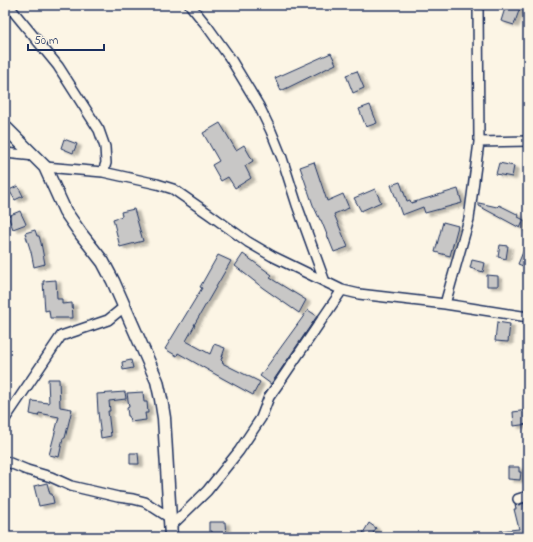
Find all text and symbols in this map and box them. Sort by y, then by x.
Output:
scale bar [28,26,104,52]
text: 50 m [34,32,58,50]

